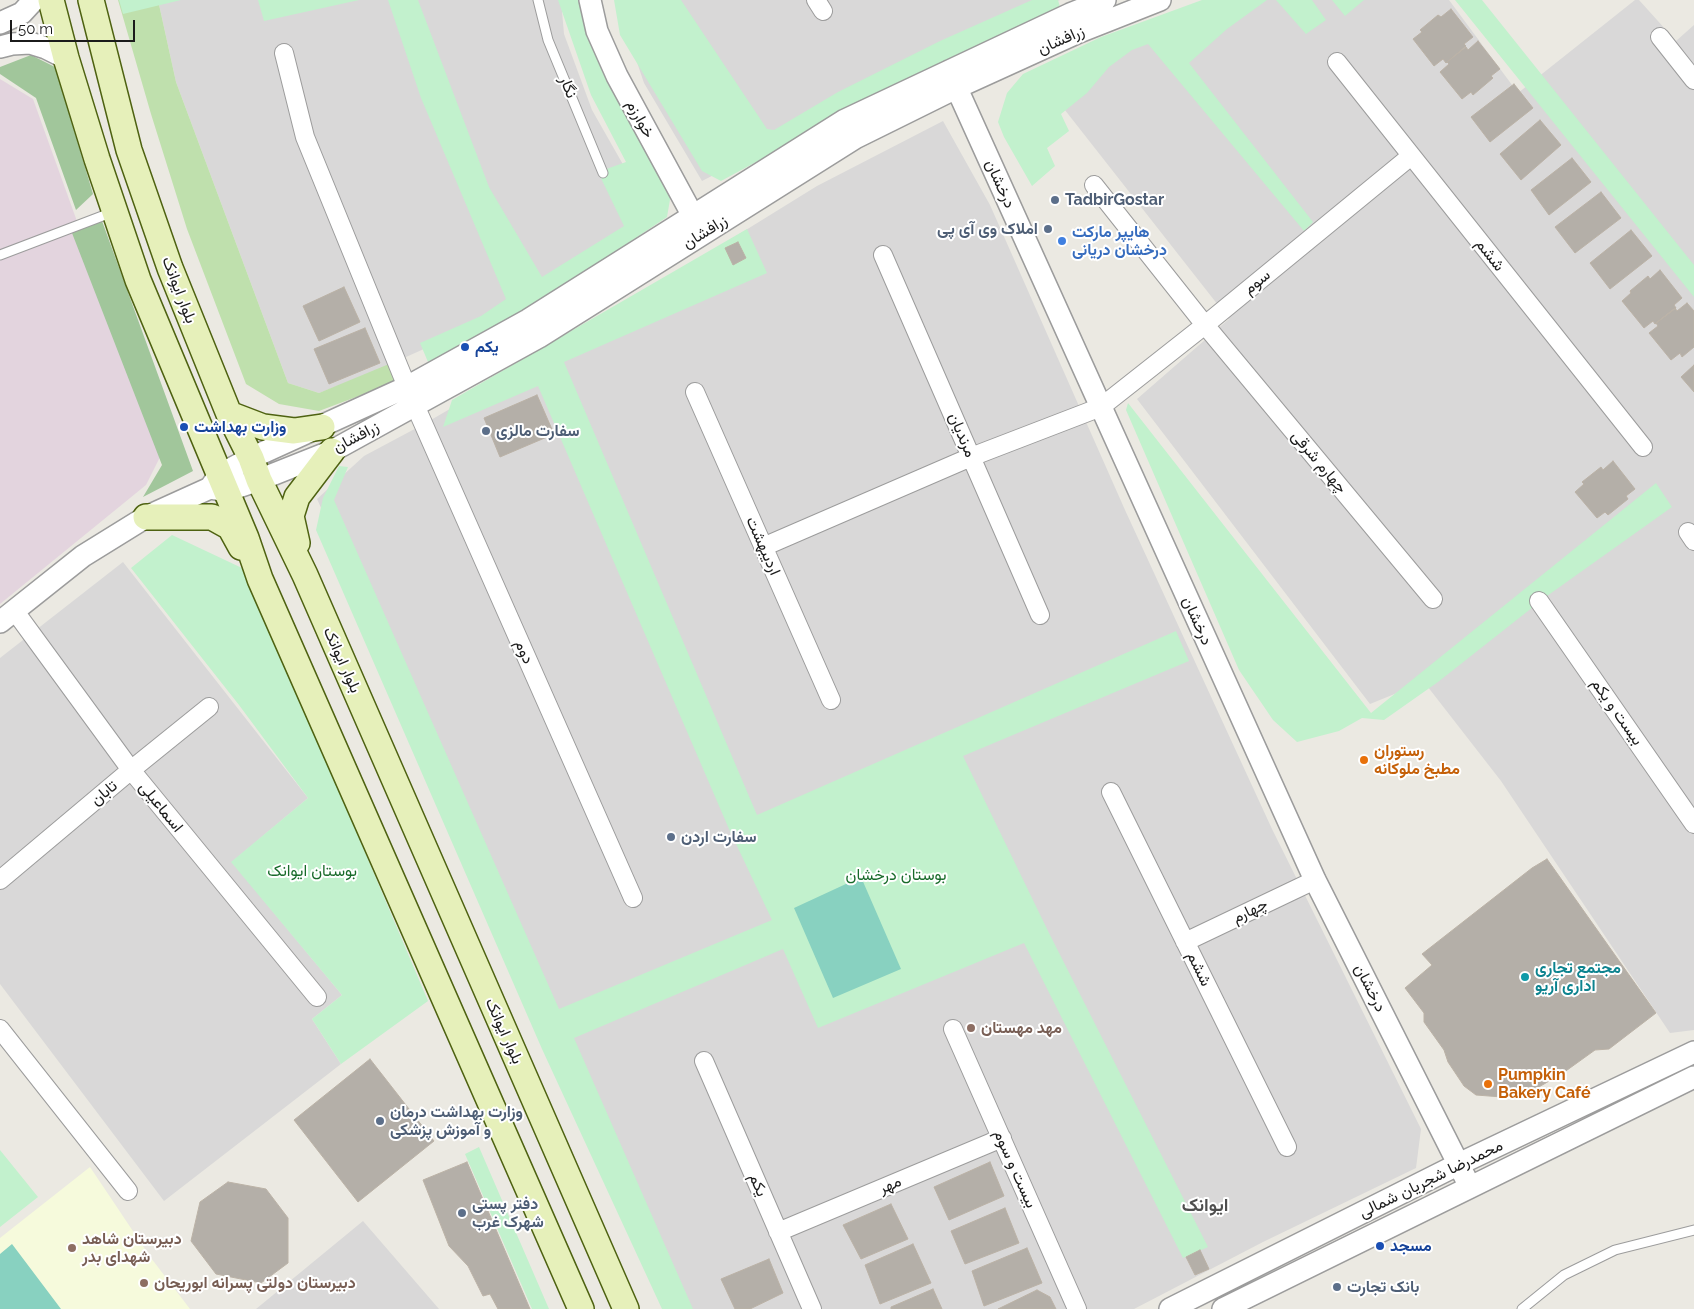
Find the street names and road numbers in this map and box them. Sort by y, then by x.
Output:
street label: زرافشان [1035,21,1087,59]
street label: نگار [555,73,581,101]
street label: خوارزم [622,97,658,141]
street label: درخشان [981,157,1019,211]
street label: زرافشان [679,211,731,253]
street label: ششم [1471,235,1509,275]
street label: بلوار ایوانک [157,254,201,326]
street label: سوم [1240,265,1274,299]
street label: مرنديان [944,410,980,460]
street label: زرافشان [330,417,382,457]
street label: چهارم شرقی [1287,427,1351,497]
street label: اردیبهشت [742,514,784,578]
street label: درخشان [1178,594,1216,648]
street label: بلوار ایوانک [319,624,365,696]
street label: دوم [510,637,538,667]
street label: بیست و یکم [1587,675,1647,749]
street label: تابان [87,776,121,810]
street label: اسماعیلی [135,778,187,836]
street label: چهارم [1229,894,1271,928]
street label: ششم [1182,948,1216,990]
street label: درخشان [1350,961,1390,1015]
street label: بلوار ایوانک [481,995,527,1067]
street label: بیست و سوم [989,1127,1041,1211]
street label: محمدرضا شجریان شمالی [1356,1136,1506,1222]
street label: یکم [745,1171,771,1199]
street label: مهر [876,1172,904,1198]

